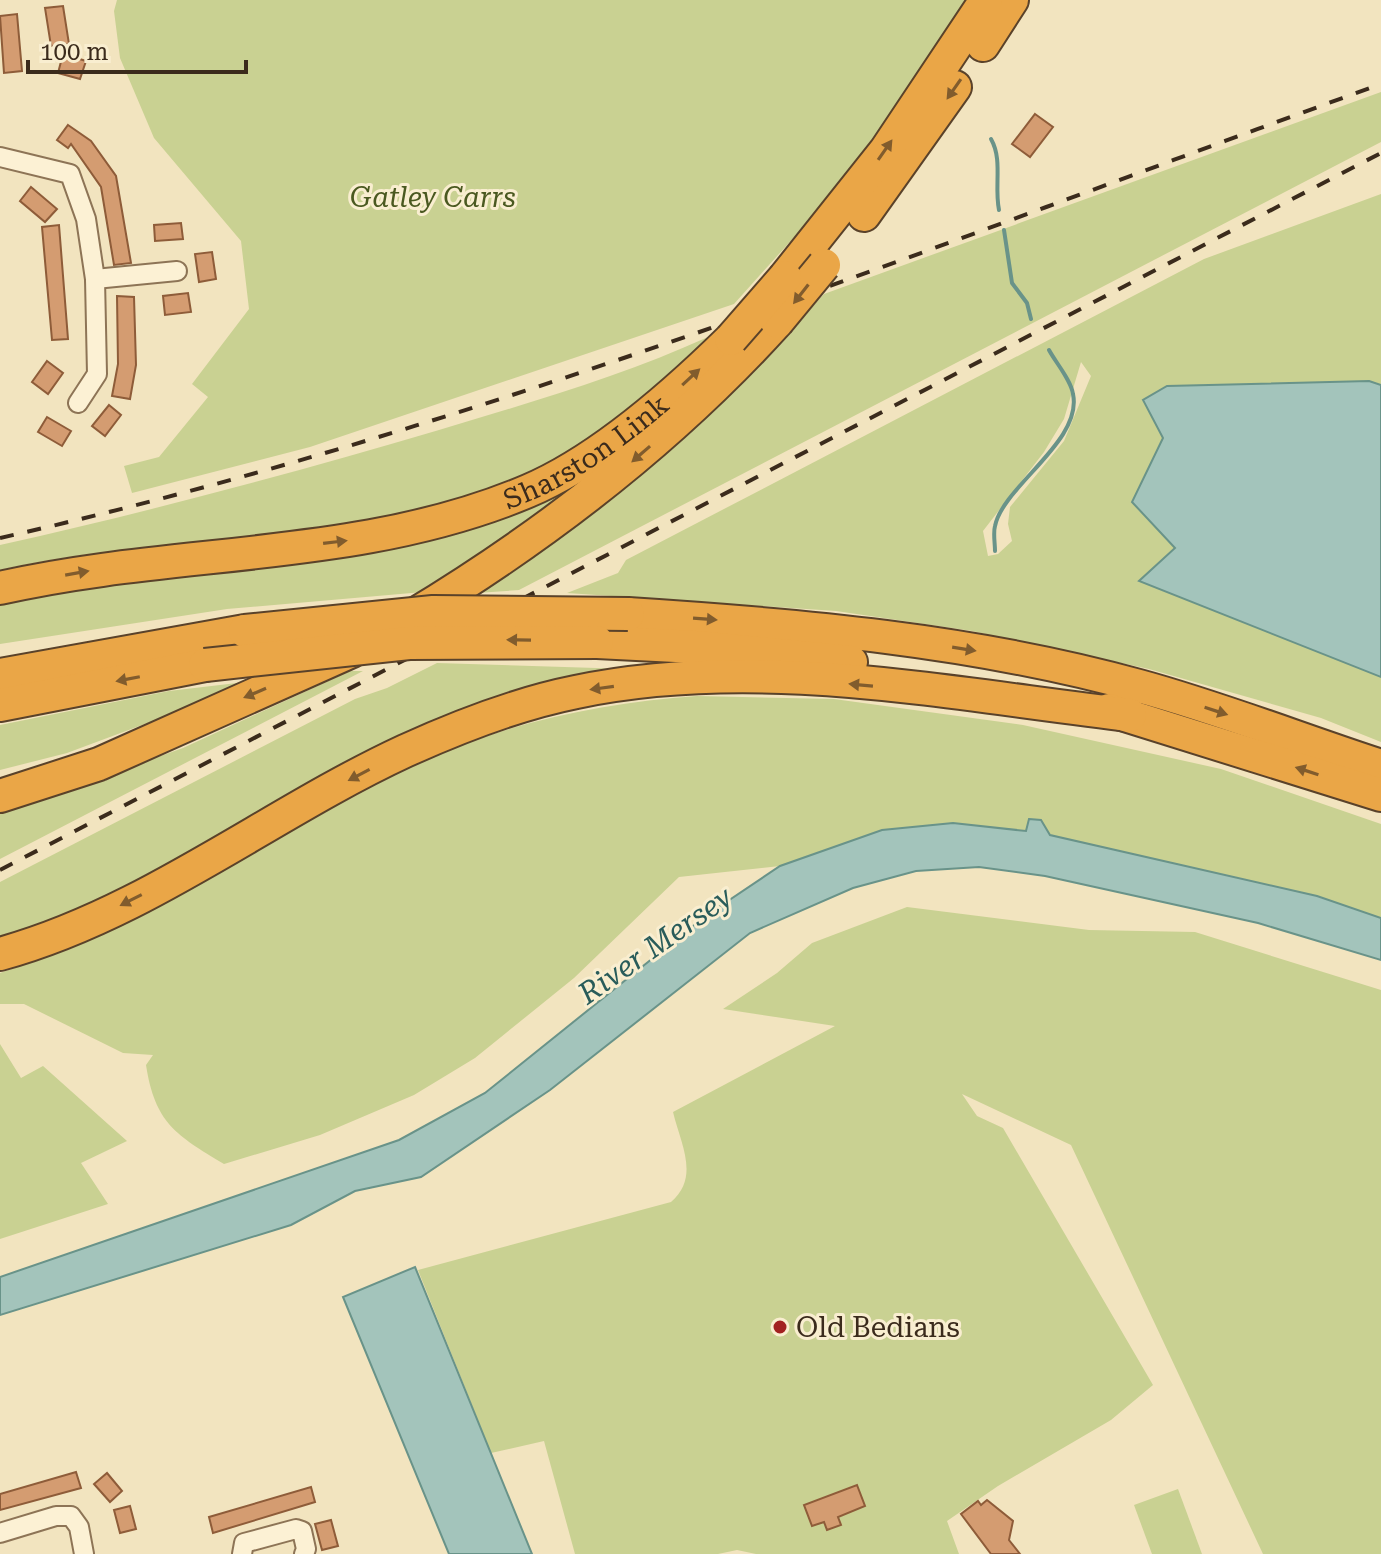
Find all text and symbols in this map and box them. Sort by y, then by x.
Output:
scale bar [28,24,246,74]
text: 100 m [40,38,108,66]
one-way arrow [947,78,962,99]
one-way arrow [877,140,892,161]
park label: Gatley Carrs [350,181,516,214]
one-way arrow [793,284,810,304]
one-way arrow [681,369,700,387]
street label: Sharston Link [498,387,675,516]
one-way arrow [631,445,651,462]
one-way arrow [323,535,348,548]
one-way arrow [64,566,89,579]
one-way arrow [693,613,718,626]
one-way arrow [506,634,531,646]
one-way arrow [951,643,976,656]
one-way arrow [116,674,141,686]
one-way arrow [848,678,873,691]
one-way arrow [589,682,614,695]
one-way arrow [244,687,267,700]
one-way arrow [1204,706,1228,718]
one-way arrow [1294,764,1318,777]
one-way arrow [348,768,370,782]
water label: River Mersey [571,879,739,1011]
one-way arrow [120,894,143,907]
place label: Old Bedians [796,1311,960,1344]
marker: Old Bedians [771,1318,789,1336]

